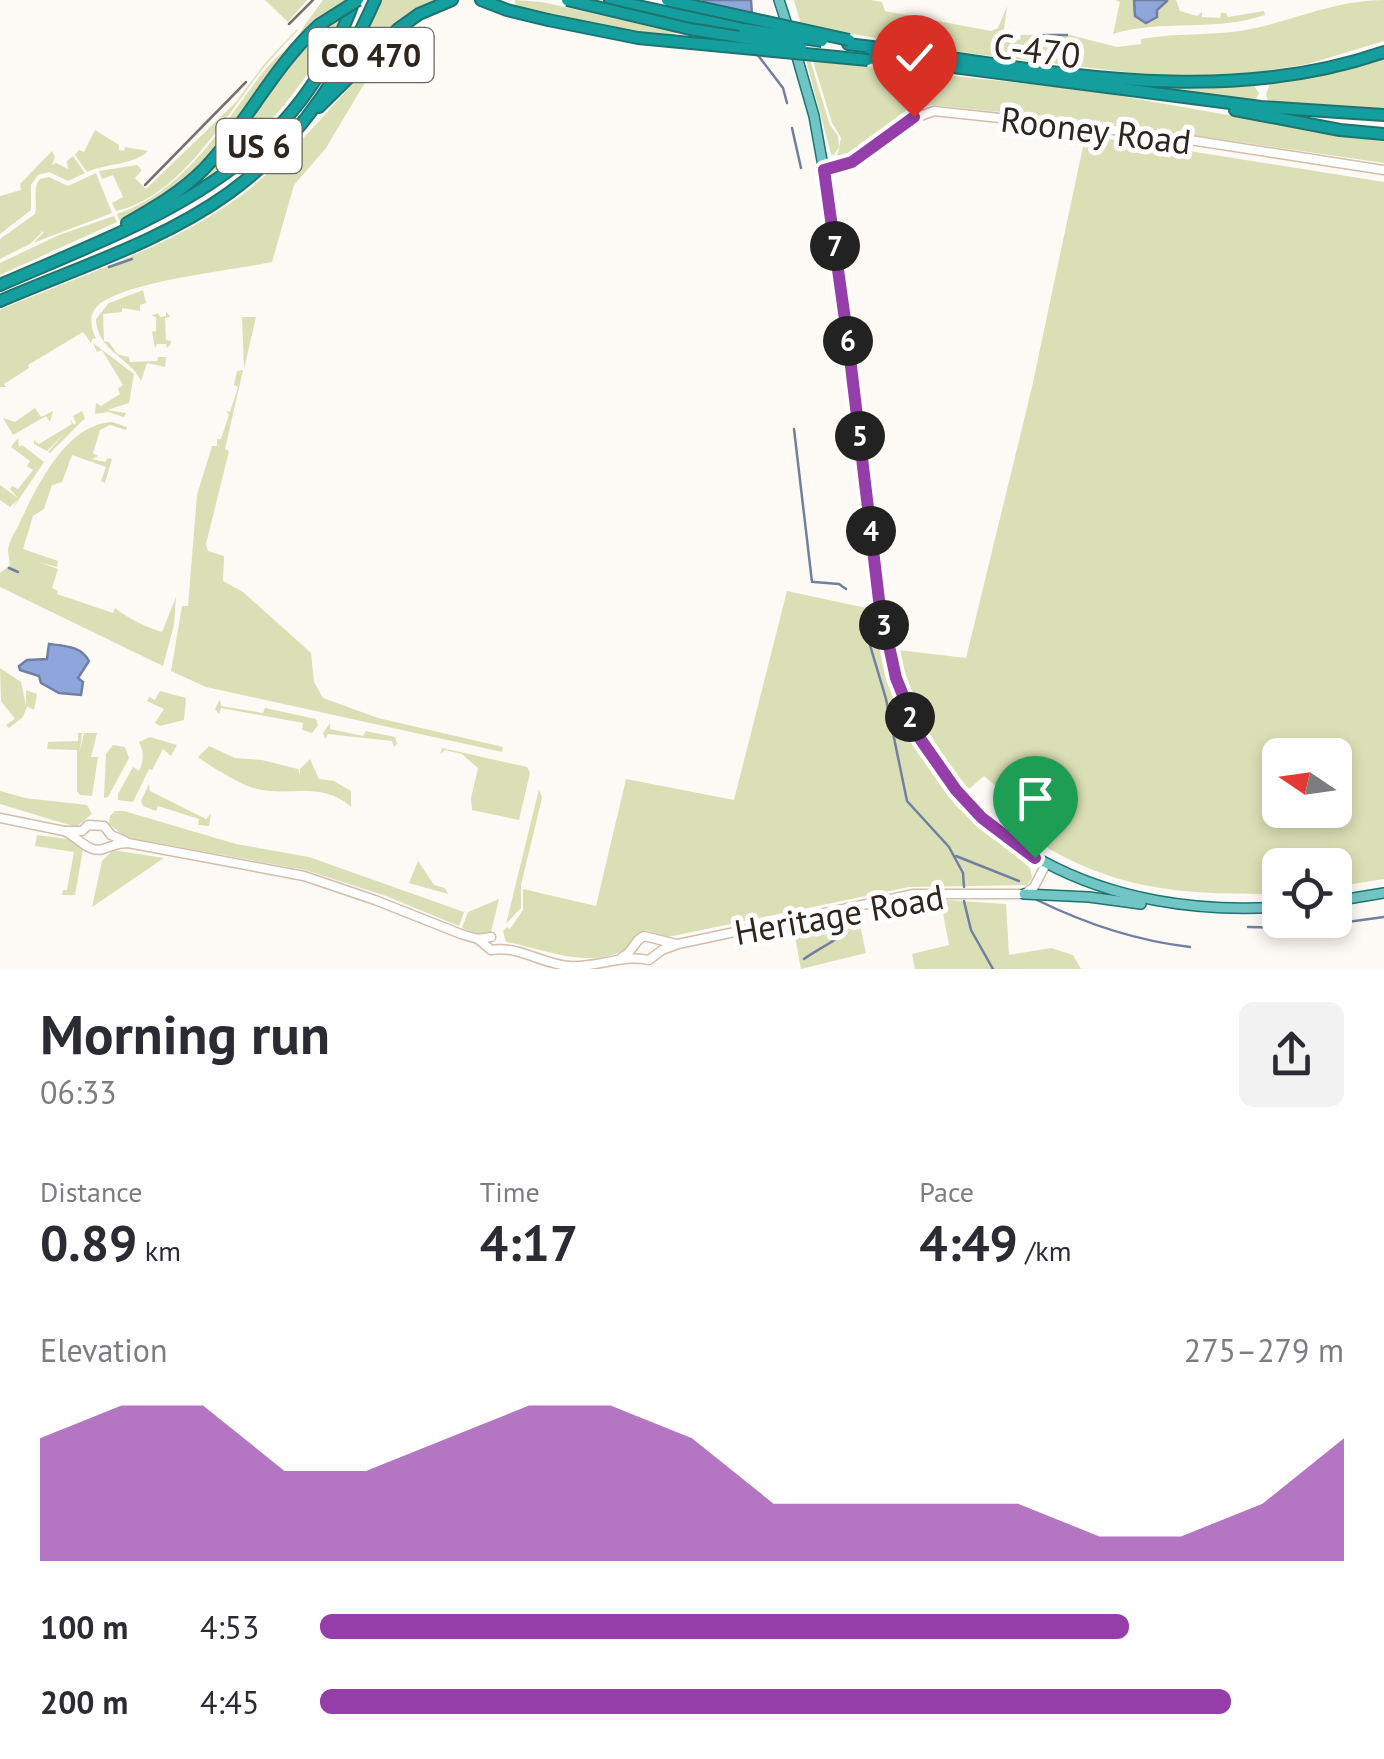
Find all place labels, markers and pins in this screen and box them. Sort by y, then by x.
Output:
pin [872,15,957,118]
pin: 7 [810,221,860,271]
pin: 6 [823,316,873,366]
pin: 5 [835,411,885,461]
pin: 4 [846,506,896,556]
pin: 3 [859,600,909,650]
pin: 2 [885,692,935,742]
pin [993,756,1078,859]

